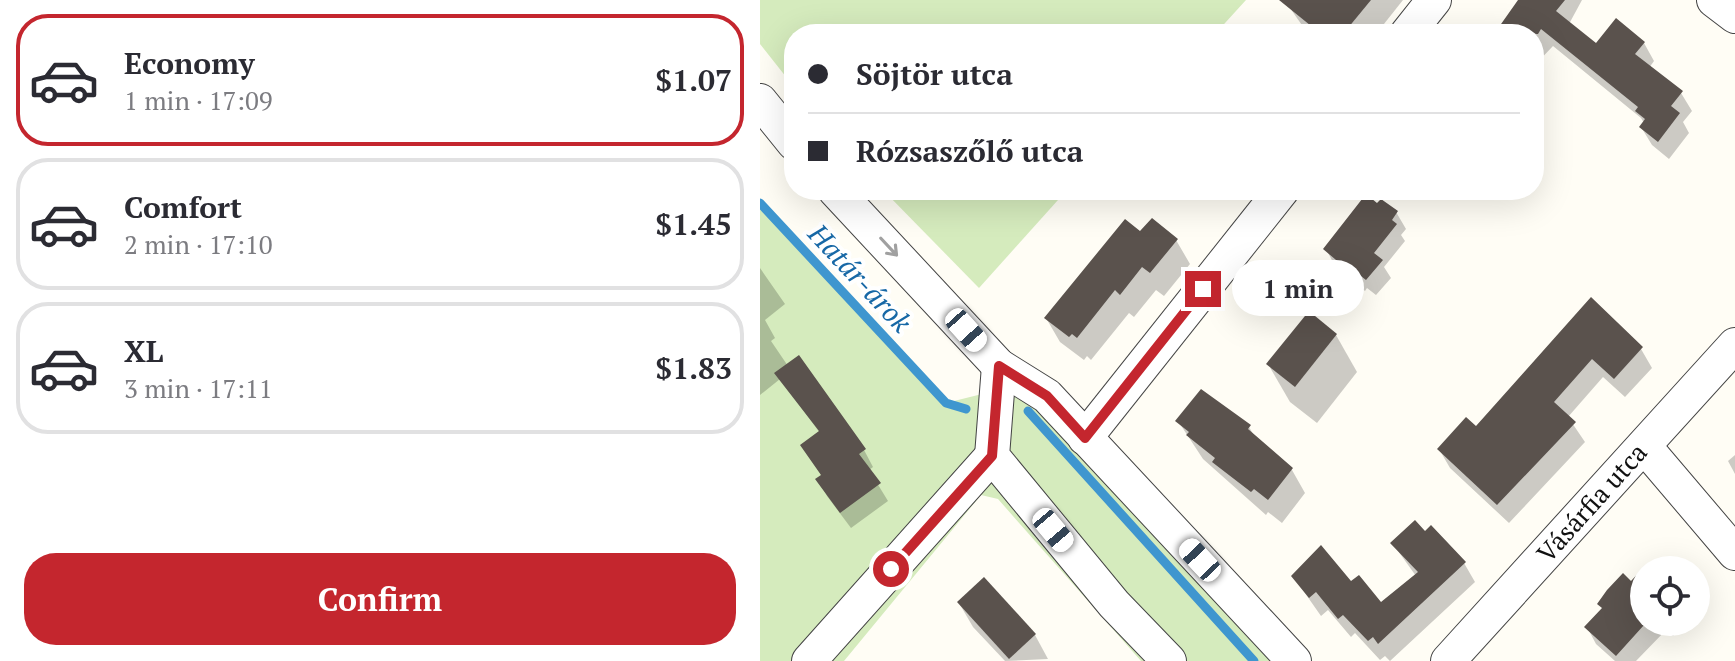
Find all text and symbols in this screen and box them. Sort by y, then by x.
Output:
text: Economy [124,43,255,83]
icon: car [28,44,100,116]
text: Söjtör utca [856,54,1013,94]
text: $1.07 [655,60,732,100]
text: 1 min · 17:09 [124,83,273,117]
text: Rózsaszőlő utca [856,131,1083,171]
text: Comfort [124,187,242,227]
icon: car [28,188,100,260]
text: $1.45 [655,204,732,244]
water label: Határ-árok [800,215,921,340]
text: 2 min · 17:10 [124,227,273,261]
one-way arrow [879,236,897,256]
callout: 1 min [1231,261,1363,317]
route end [1185,271,1221,307]
text: 1 min [1262,271,1334,305]
car [941,304,991,356]
text: XL [124,331,163,371]
icon: car [28,332,100,404]
text: $1.83 [655,348,732,388]
text: 3 min · 17:11 [124,371,273,405]
street label: Vásárfia utca [1529,436,1654,569]
car [1028,504,1078,556]
car [1175,534,1225,586]
route start [873,551,909,587]
button: Confirm [24,553,736,645]
map controls [1630,556,1710,636]
button: locate [1630,556,1710,636]

